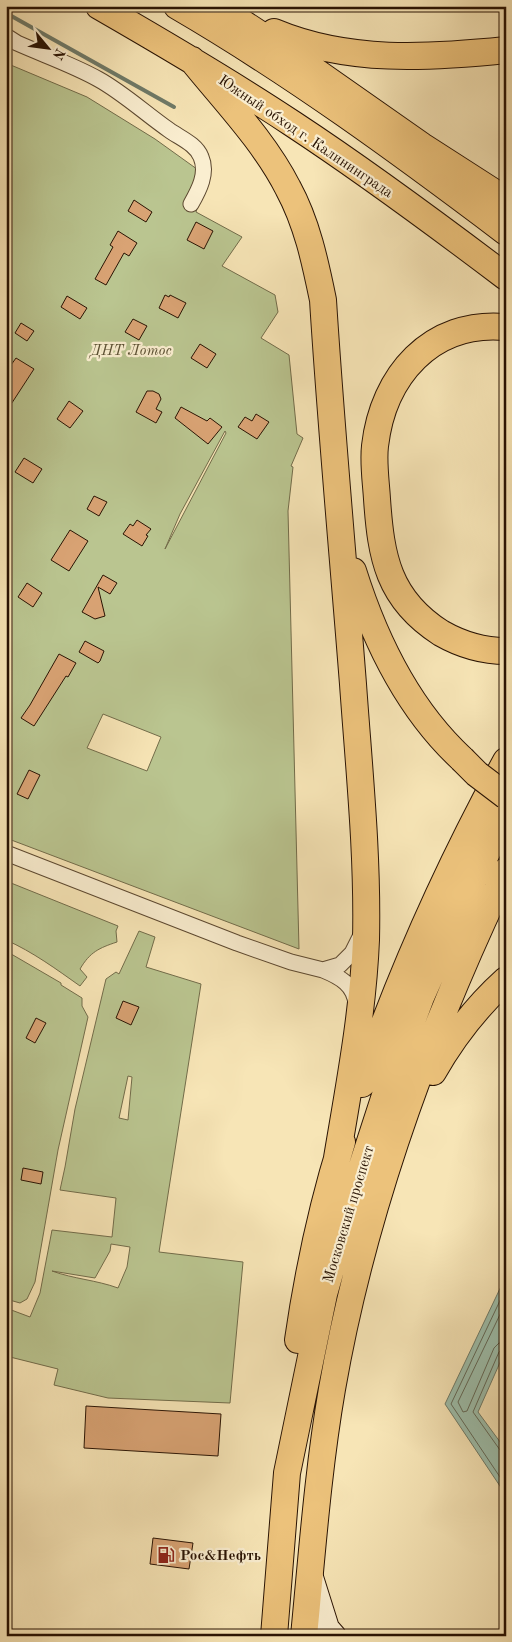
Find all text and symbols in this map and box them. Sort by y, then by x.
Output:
north arrow [22,22,72,72]
text: N [50,46,67,62]
street label: Южный обход г. Калининграда [215,73,396,202]
park label: ДНТ Лотос [88,344,172,359]
street label: Московский проспект [321,1144,377,1285]
fuel station icon: Рос&Нефть [156,1545,176,1565]
place label: Рос&Нефть [180,1549,261,1564]

